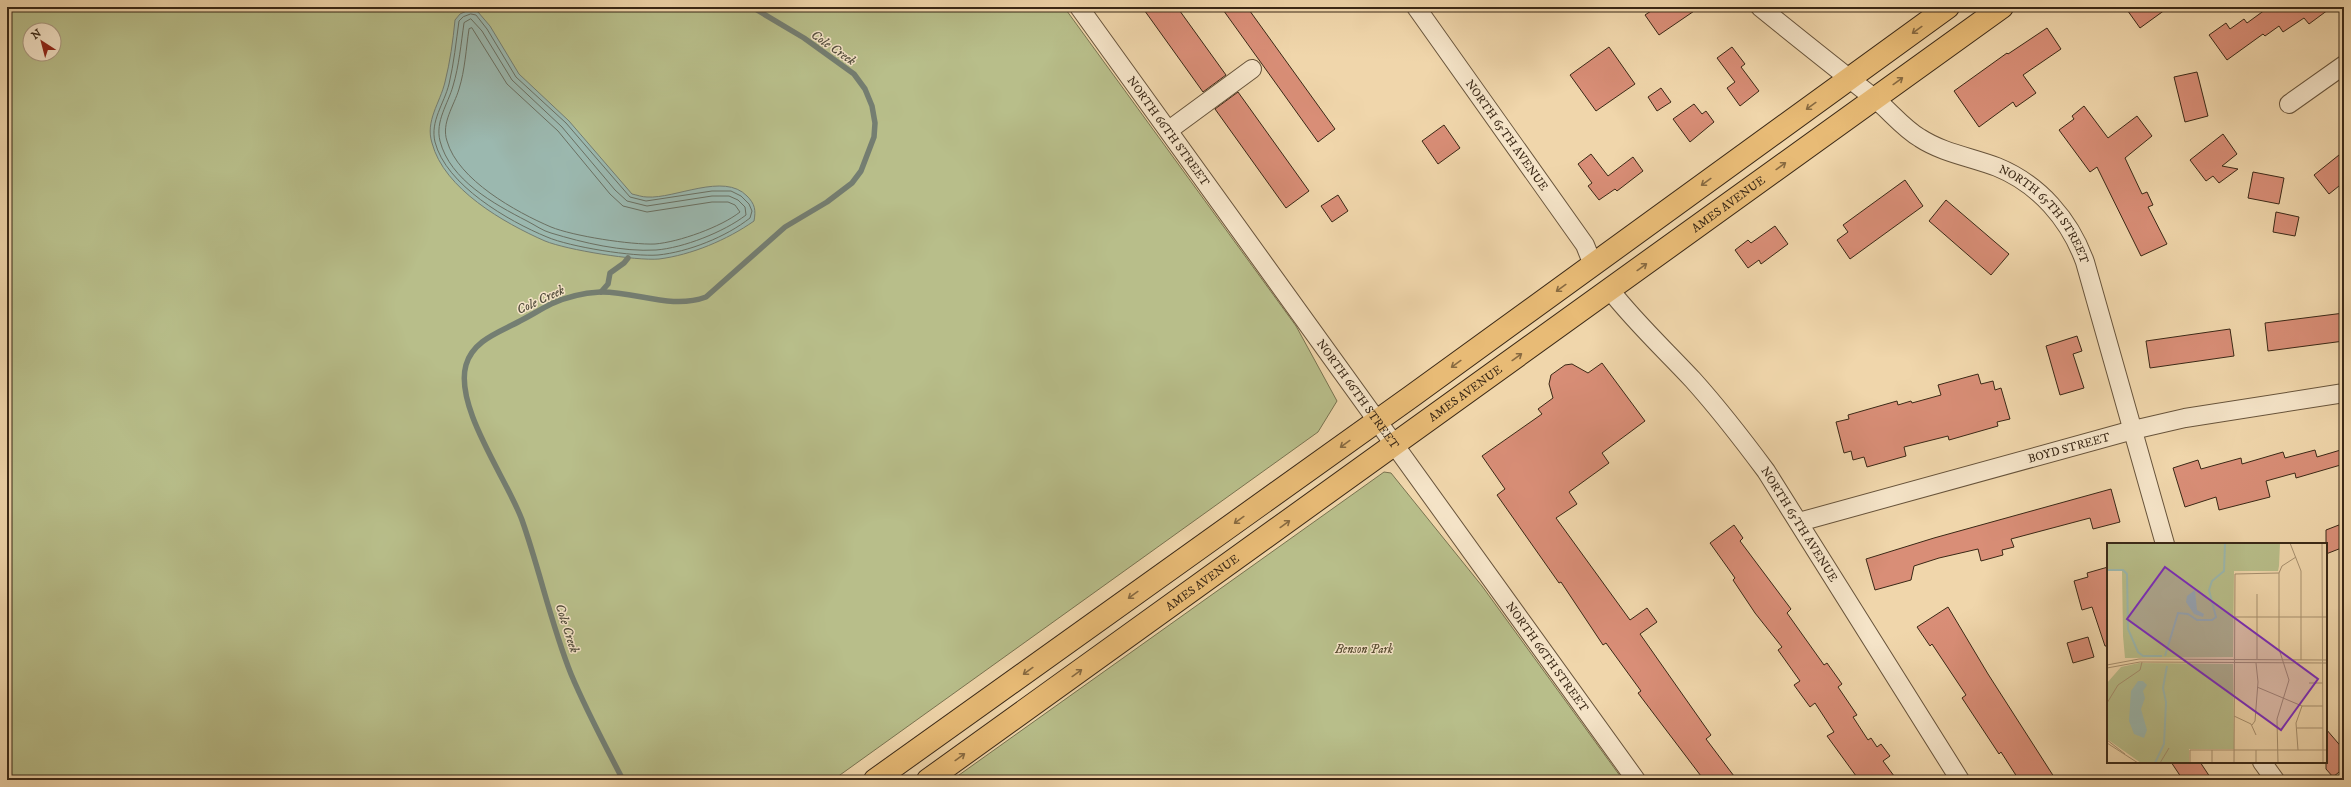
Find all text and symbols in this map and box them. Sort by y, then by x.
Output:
north arrow [22,22,62,62]
text: N [29,26,44,43]
one-way arrow [1912,26,1923,34]
water label: Cole Creek [808,27,859,69]
street label: NORTH 66TH STREET [1123,74,1213,189]
street label: NORTH 65TH AVENUE [1462,77,1551,194]
one-way arrow [1892,77,1903,86]
one-way arrow [1806,102,1817,110]
one-way arrow [1775,162,1786,170]
street label: NORTH 65TH STREET [1996,162,2092,266]
street label: AMES AVENUE [1689,173,1769,236]
one-way arrow [1701,178,1712,186]
one-way arrow [1636,263,1647,271]
water label: Cole Creek [514,282,567,318]
one-way arrow [1556,284,1567,292]
street label: NORTH 66TH STREET [1313,337,1402,452]
one-way arrow [1511,353,1522,361]
one-way arrow [1450,360,1461,368]
street label: AMES AVENUE [1426,362,1506,425]
street label: BOYD STREET [2026,430,2112,467]
one-way arrow [1340,440,1351,448]
street label: NORTH 65TH AVENUE [1757,464,1841,585]
one-way arrow [1234,516,1245,524]
one-way arrow [1279,520,1290,529]
inset map [2107,543,2327,763]
street label: AMES AVENUE [1163,551,1243,614]
one-way arrow [1128,591,1139,599]
street label: NORTH 66TH STREET [1502,599,1591,715]
water label: Cole Creek [552,602,583,656]
park label: Benson Park [1334,642,1393,657]
one-way arrow [1022,667,1033,675]
one-way arrow [1071,669,1082,678]
one-way arrow [954,753,965,761]

